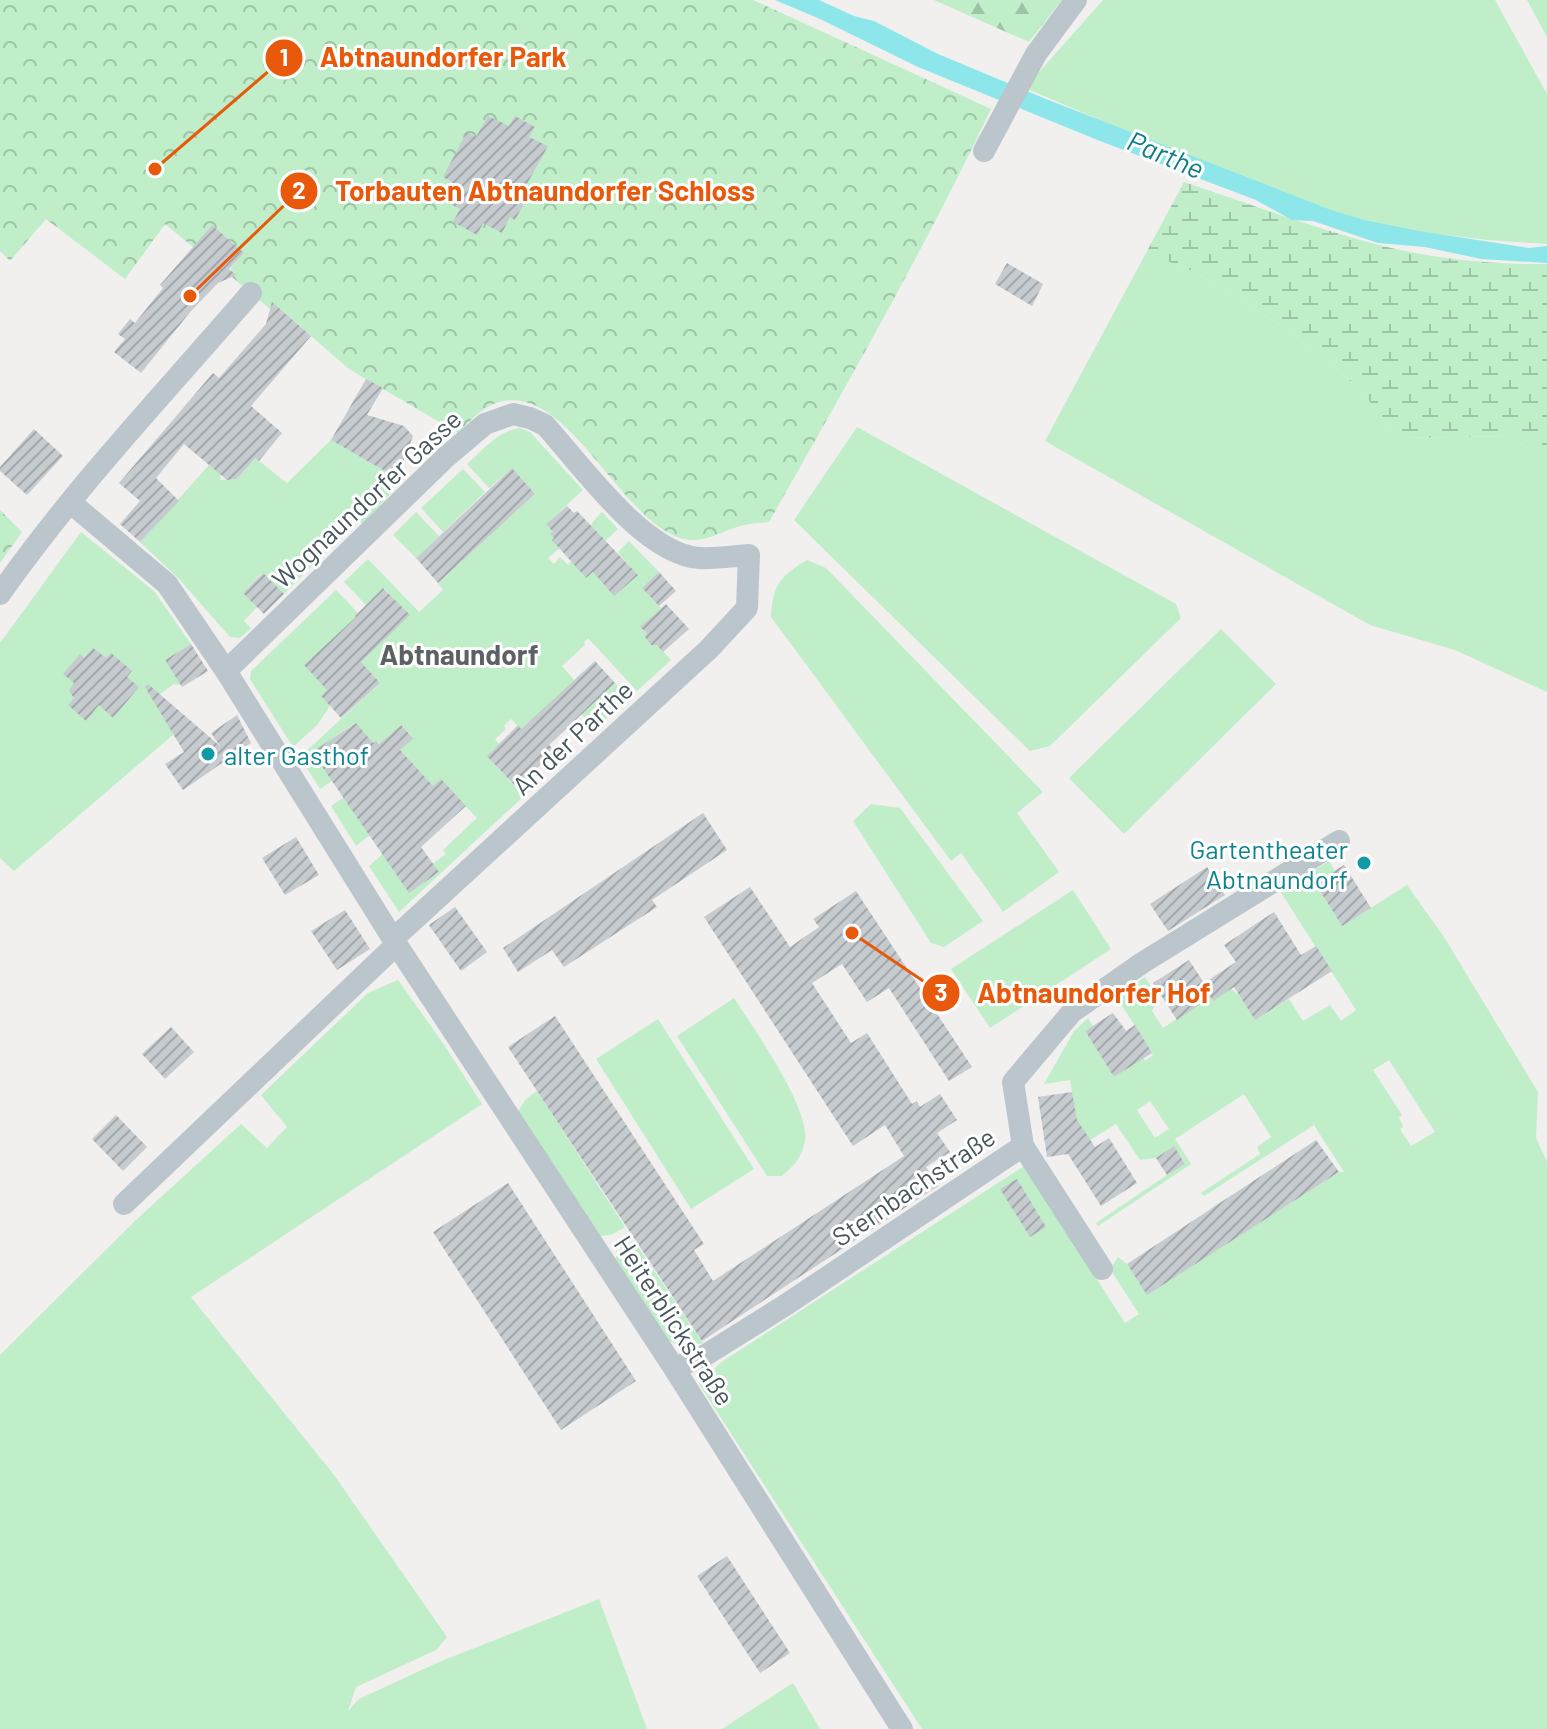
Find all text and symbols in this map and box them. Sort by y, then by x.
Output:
callout: Abtnaundorfer Park [264,32,582,84]
text: Abtnaundorfer Park [320,39,566,73]
text: 1 [280,42,288,71]
water label: Parthe [1123,123,1209,185]
callout: Torbauten Abtnaundorfer Schloss [279,165,771,217]
text: Torbauten Abtnaundorfer Schloss [335,173,755,207]
text: 2 [292,175,306,204]
street label: Wognaundorfer Gasse [265,402,467,594]
district label: Abtnaundorf [379,637,539,671]
street label: An der Parthe [505,673,639,801]
place label: alter Gasthof [224,739,369,770]
marker: alter Gasthof [199,745,217,763]
place label: Gartentheater Abtnaundorf [1190,833,1349,894]
marker: Gartentheater Abtnaundorf [1355,854,1373,872]
callout: Abtnaundorfer Hof [921,967,1226,1019]
text: Abtnaundorfer Hof [977,975,1211,1009]
text: 3 [935,977,947,1006]
street label: Sternbachstraße [826,1120,1000,1252]
street label: Heiterblickstraße [609,1229,741,1411]

